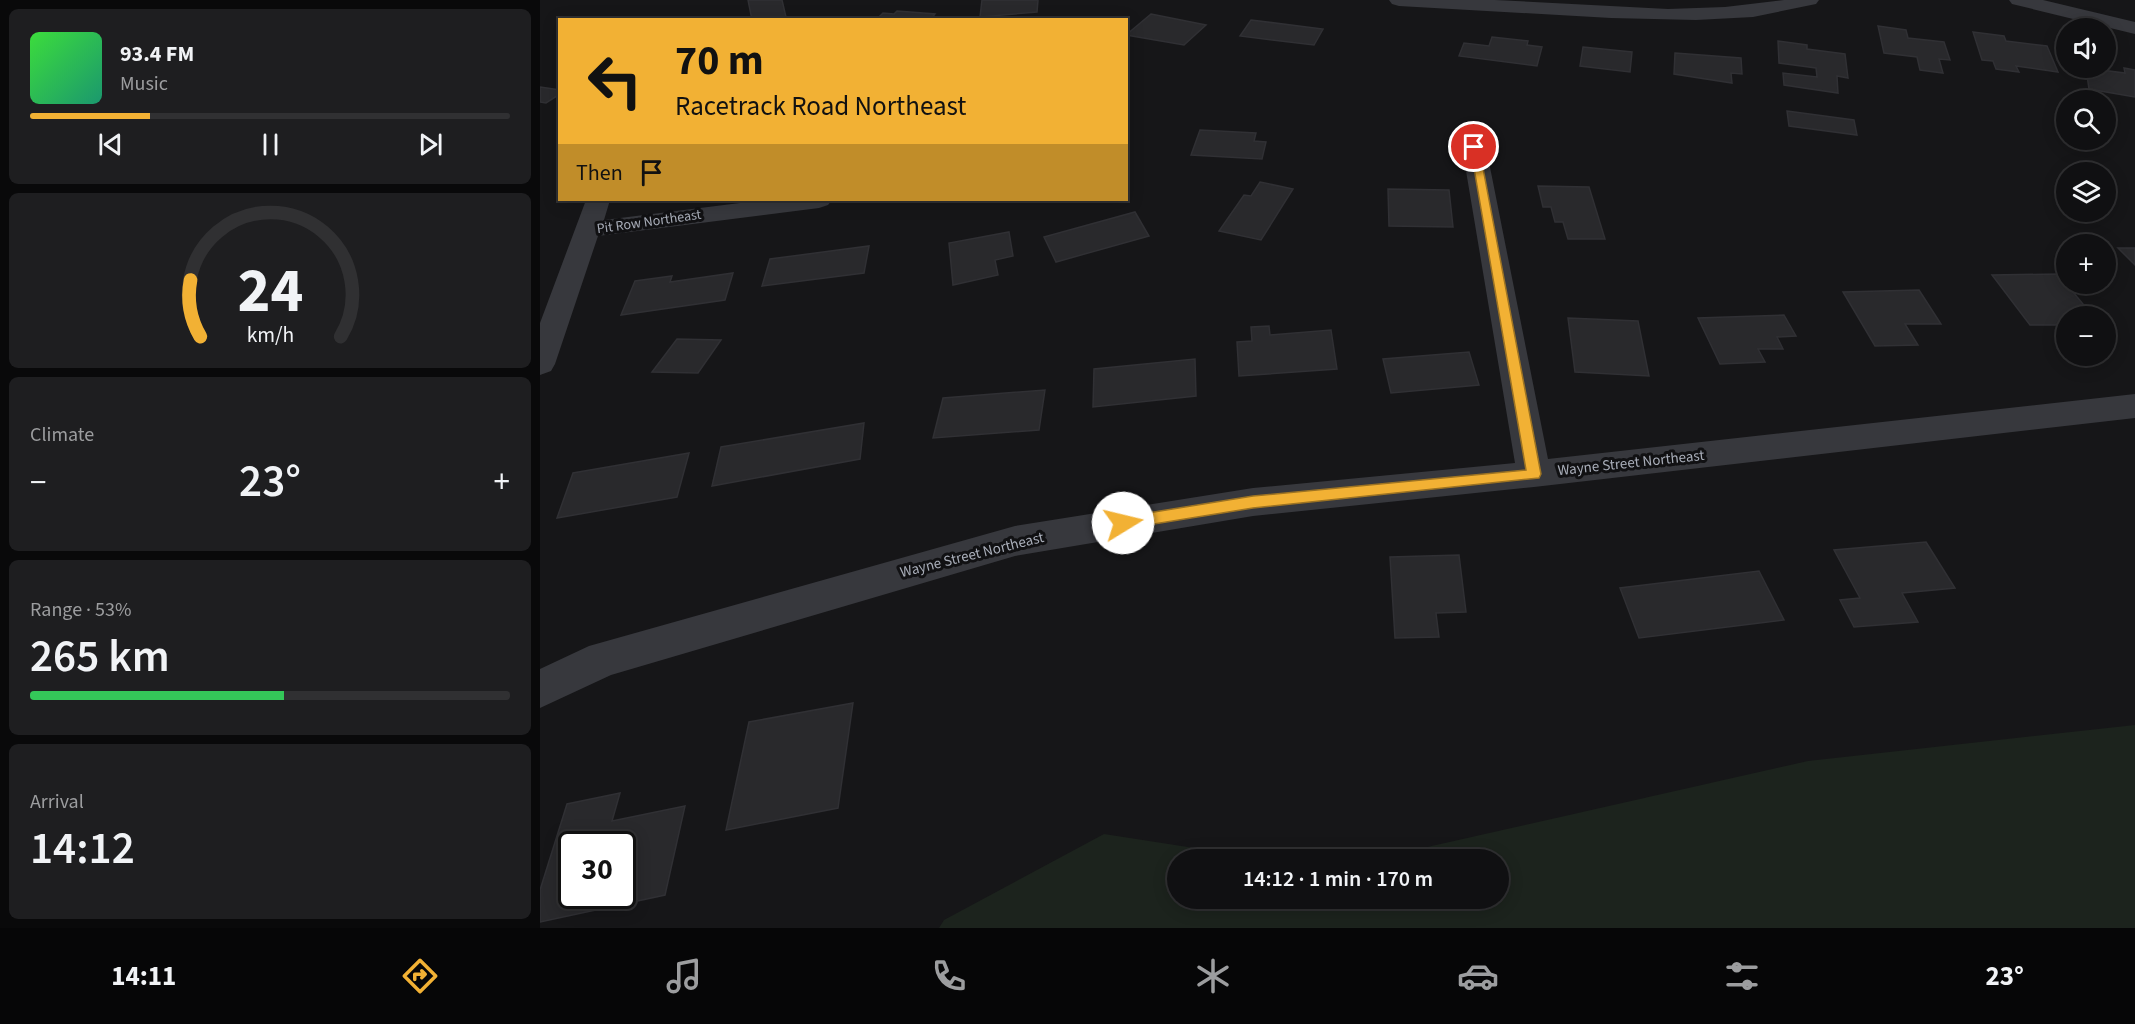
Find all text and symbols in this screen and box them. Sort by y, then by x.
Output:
map controls [2056,18,2116,366]
button: sound [2056,18,2116,78]
text: 70 m [675,31,764,91]
text: 93.4 FM [120,38,194,70]
icon: left [576,42,654,120]
text: Music [120,70,168,98]
text: Racetrack Road Northeast [675,87,966,126]
button: search [2056,90,2116,150]
pin [1448,121,1499,172]
icon: previous [94,128,127,161]
icon: pause [254,128,287,161]
icon: next [414,128,447,161]
icon: arrive [1457,130,1490,163]
icon: arrive [635,156,668,189]
text: Then [576,157,623,189]
button: layers [2056,162,2116,222]
street label: Pit Row Northeast [596,205,703,239]
button: + [2056,234,2116,294]
text: 24 [237,247,303,336]
button: − [2056,306,2116,366]
text: km/h [246,321,294,352]
text: Climate [30,421,94,449]
street label: Wayne Street Northeast [1557,445,1705,481]
text: 23° [239,450,301,514]
text: − [30,459,46,506]
text: + [494,459,510,506]
position arrow [1091,491,1155,555]
street label: Wayne Street Northeast [898,527,1046,583]
text: Range · 53% [30,596,131,624]
text: 265 km [30,625,170,689]
text: Arrival [30,788,84,816]
text: 14:12 [30,817,135,881]
speed limit sign: 30 [558,831,636,909]
text: 14:12 · 1 min · 170 m [1243,863,1433,895]
icon: directions [399,955,441,997]
icon: music [663,955,705,997]
icon: phone [928,955,970,997]
icon: climate [1192,955,1234,997]
icon: car [1457,955,1499,997]
icon: filters [1721,955,1763,997]
text: 14:11 [111,957,176,996]
text: 23° [1985,957,2024,996]

